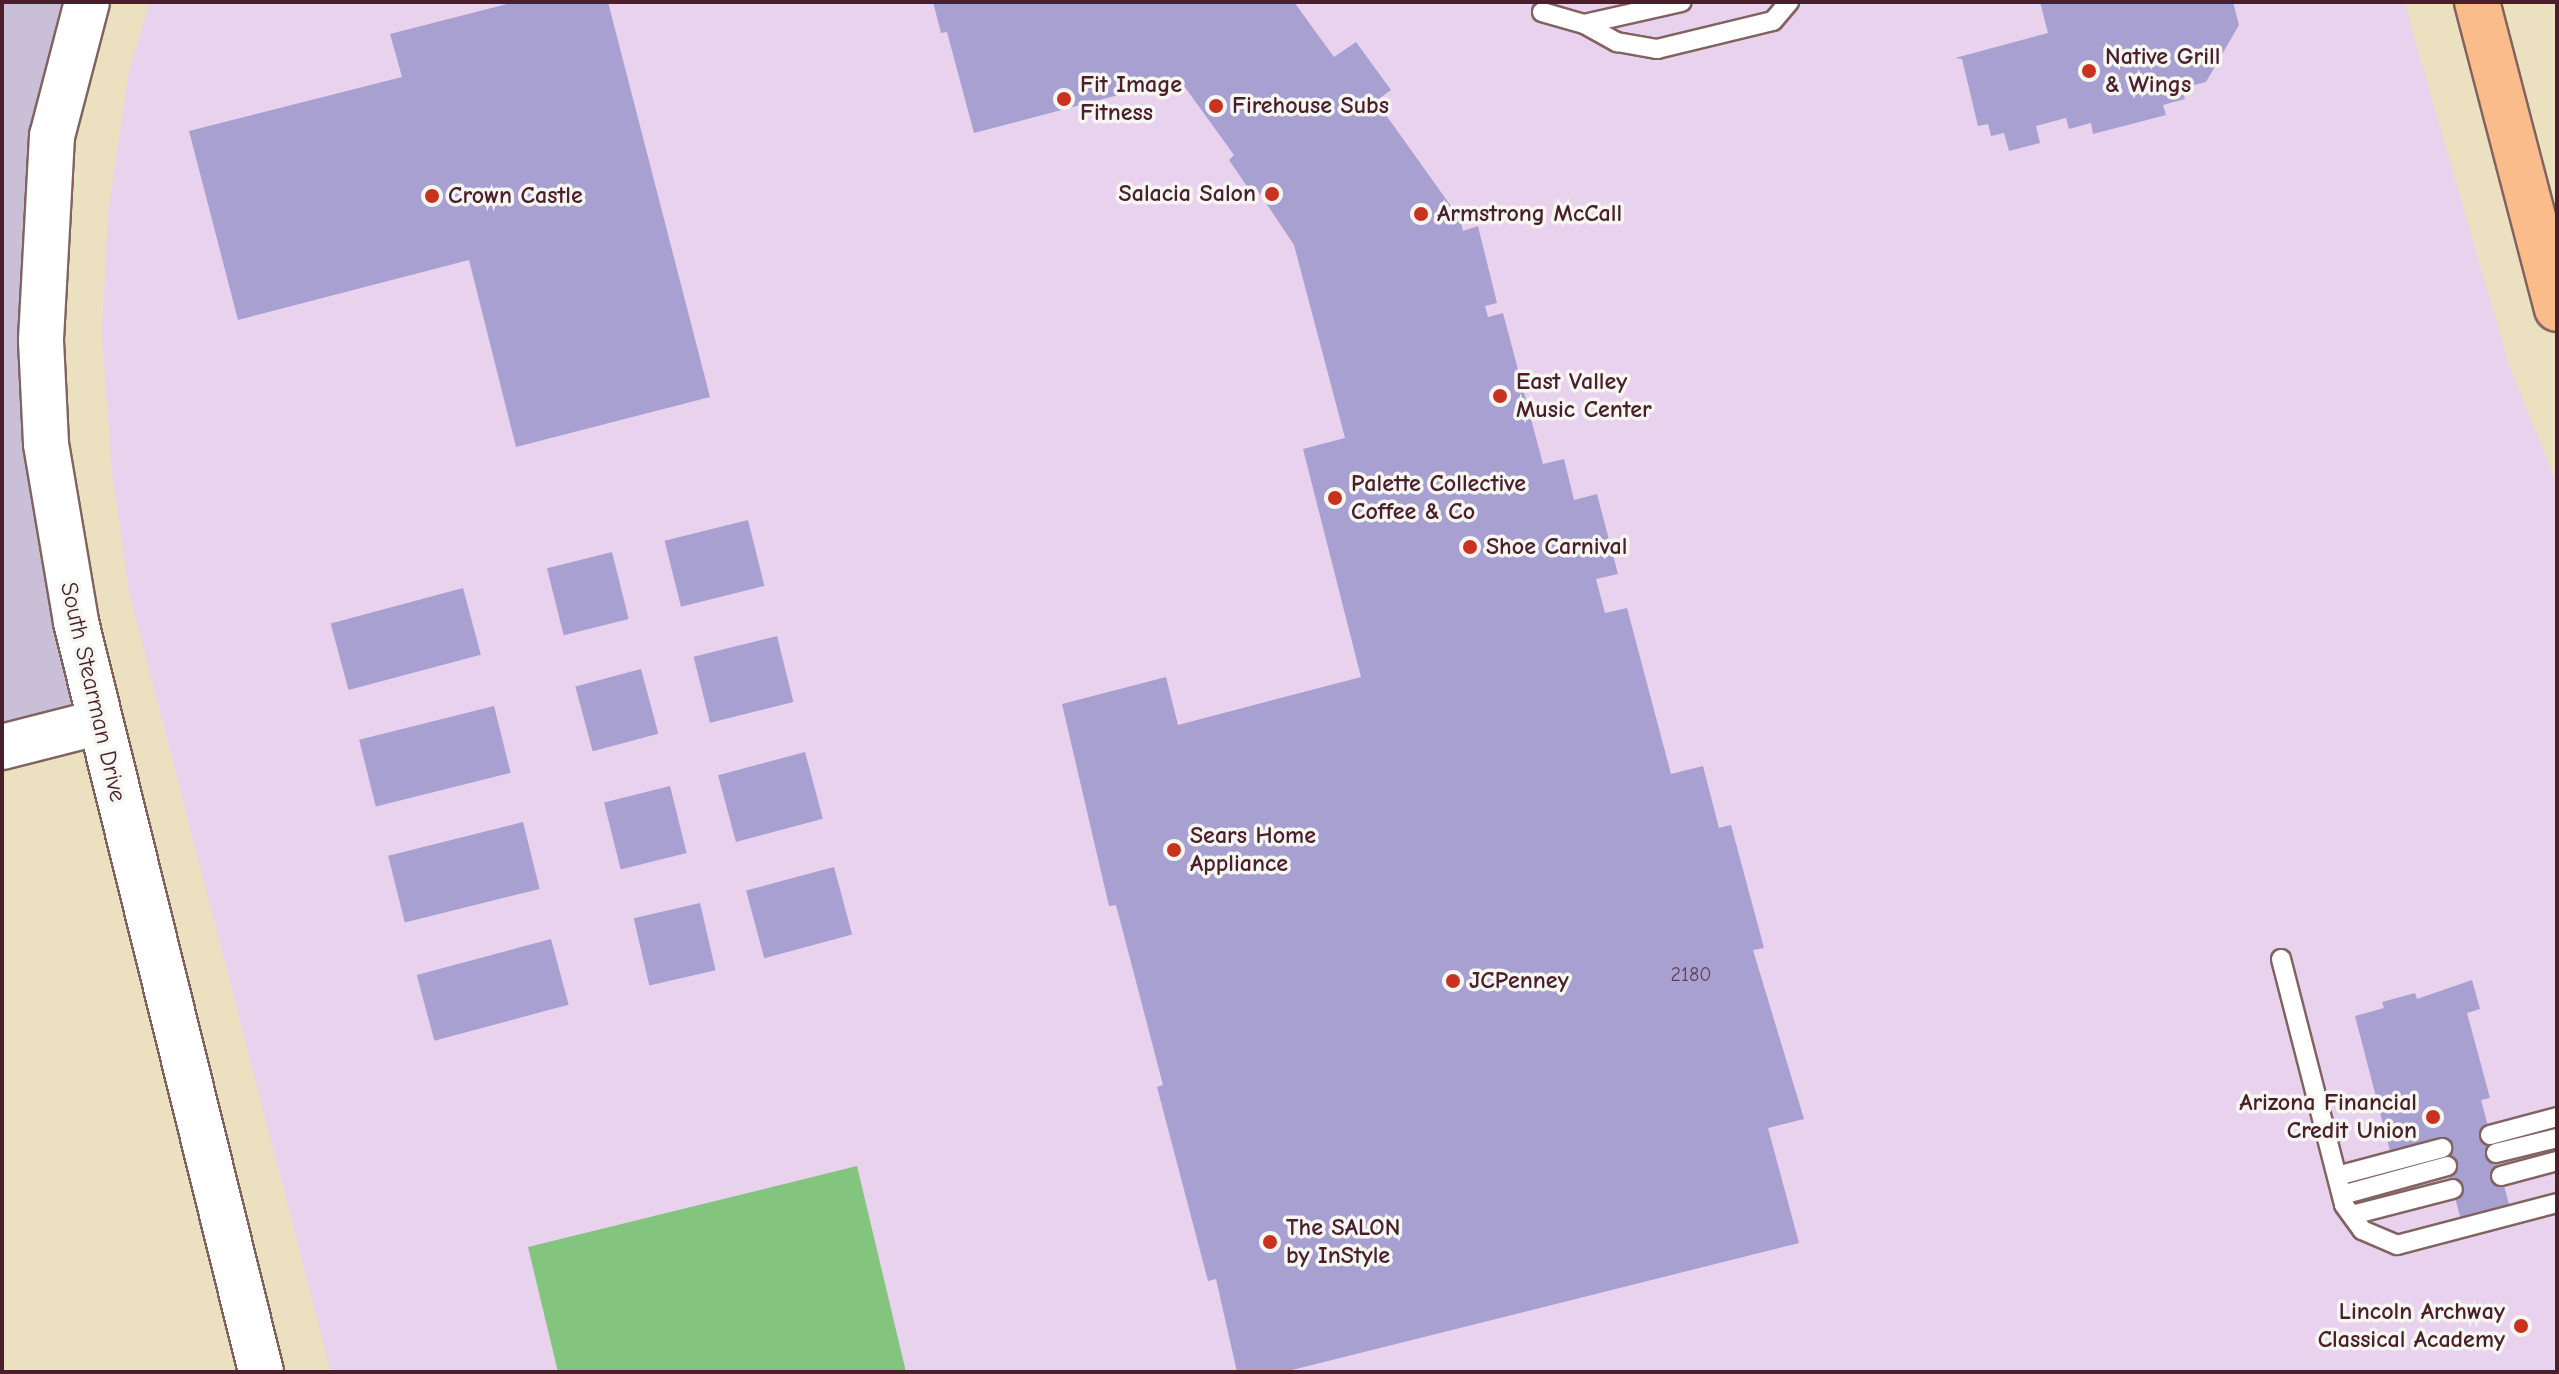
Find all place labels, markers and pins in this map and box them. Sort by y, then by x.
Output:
place label: Native Grill & Wings [2105,43,2220,99]
marker: Native Grill & Wings [2080,62,2098,80]
place label: Fit Image Fitness [1080,71,1182,127]
marker: Fit Image Fitness [1055,90,1073,108]
place label: Firehouse Subs [1232,92,1389,120]
marker: Firehouse Subs [1207,97,1225,115]
place label: Salacia Salon [1119,180,1256,208]
place label: Crown Castle [448,182,583,210]
marker: Salacia Salon [1263,185,1281,203]
marker: Crown Castle [423,187,441,205]
place label: Armstrong McCall [1437,200,1622,228]
marker: Armstrong McCall [1412,205,1430,223]
place label: East Valley Music Center [1516,368,1652,424]
marker: East Valley Music Center [1491,387,1509,405]
place label: Palette Collective Coffee & Co [1351,470,1526,526]
marker: Palette Collective Coffee & Co [1326,489,1344,507]
place label: Shoe Carnival [1486,533,1627,561]
marker: Shoe Carnival [1461,538,1479,556]
place label: Sears Home Appliance [1190,822,1316,878]
marker: Sears Home Appliance [1165,841,1183,859]
place label: JCPenney [1469,967,1569,995]
marker: JCPenney [1444,972,1462,990]
place label: Arizona Financial Credit Union [2239,1089,2417,1145]
marker: Arizona Financial Credit Union [2424,1108,2442,1126]
place label: The SALON by InStyle [1286,1214,1400,1270]
marker: The SALON by InStyle [1261,1233,1279,1251]
place label: Lincoln Archway Classical Academy [2318,1298,2505,1354]
marker: Lincoln Archway Classical Academy [2512,1317,2530,1335]

